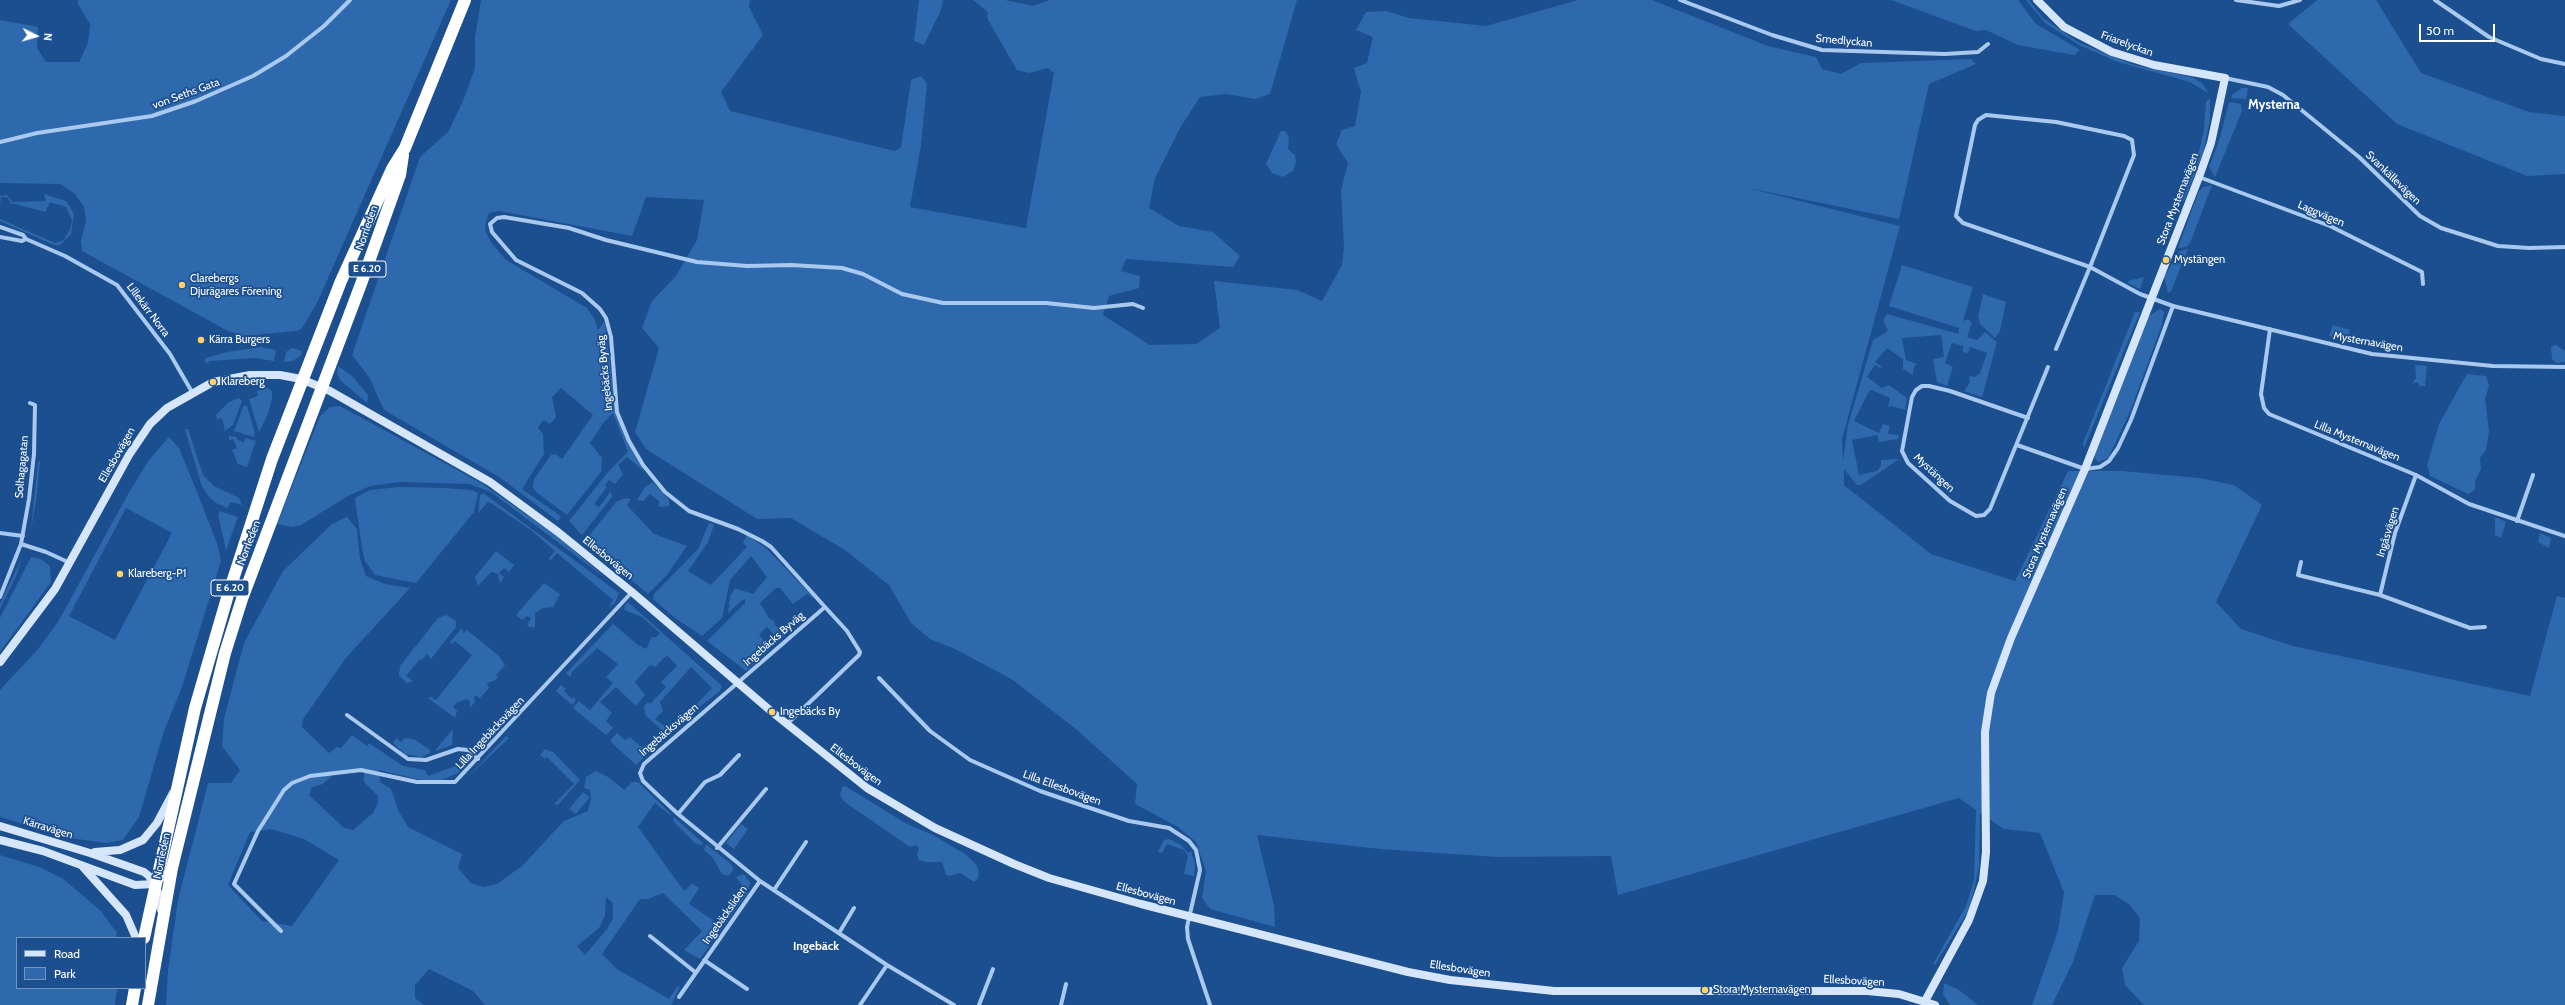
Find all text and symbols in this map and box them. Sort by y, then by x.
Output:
north arrow [16,16,56,56]
scale bar [2421,16,2497,42]
text: 50 m [2426,23,2454,38]
street label: Friarelyckan [2099,28,2155,60]
street label: Smedlyckan [1815,32,1873,50]
text: N [41,33,55,42]
street label: von Seths Gata [151,76,221,112]
district label: Mysterna [2248,97,2300,113]
street label: Svankällevägen [2363,148,2423,208]
street label: Stora Mysternavägen [2154,151,2202,247]
street label: Laggvägen [2296,198,2346,230]
street label: Norrleden [353,204,381,252]
place label: Mystängen [2174,253,2225,267]
marker: Mystängen [2161,255,2171,265]
road number: E 6.20 [348,261,386,277]
place label: Clarebergs Djurägares Förening [190,272,282,298]
street label: Lillekärr Norra [123,280,173,340]
marker: Clarebergs Djurägares Förening [177,280,187,290]
street label: Mysternavägen [2332,329,2404,355]
place label: Kärra Burgers [209,333,270,347]
street label: Ingebäcks Byväg [594,334,616,412]
marker: Kärra Burgers [196,335,206,345]
place label: Klareberg [221,375,265,389]
marker: Klareberg [208,377,218,387]
street label: Lilla Mysternavägen [2312,418,2402,464]
street label: Ellesbovägen [96,425,138,485]
street label: Solhagagatan [13,435,31,499]
street label: Mystängen [1911,451,1957,495]
street label: Stora Mysternavägen [2020,485,2070,581]
street label: Ingåsvägen [2374,505,2402,559]
street label: Norrleden [234,519,264,567]
street label: Ellesbovägen [580,534,636,582]
place label: Klareberg-P1 [128,567,186,581]
marker: Klareberg-P1 [115,569,125,579]
road number: E 6.20 [211,580,249,596]
street label: Ingebäcks Byväg [741,609,807,669]
street label: Lilla Ingebäcksvägen [453,694,527,772]
street label: Ingebäcksvägen [637,701,701,759]
place label: Ingebäcks By [780,705,840,719]
marker: Ingebäcks By [767,707,777,717]
street label: Ellesbovägen [828,741,884,789]
street label: Lilla Ellesbovägen [1021,768,1103,808]
street label: Kärravägen [22,814,74,842]
street label: Norrleden [151,832,173,880]
street label: Ellesbovägen [1115,880,1177,908]
street label: Ingebäcksliden [700,883,750,947]
legend [16,937,146,989]
district label: Ingebäck [793,939,839,953]
text: Road [54,946,80,961]
street label: Ellesbovägen [1429,958,1491,980]
text: Park [54,966,76,981]
street label: Ellesbovägen [1823,973,1885,989]
place label: Stora Mysternavägen [1713,983,1811,997]
marker: Stora Mysternavägen [1700,985,1710,995]

